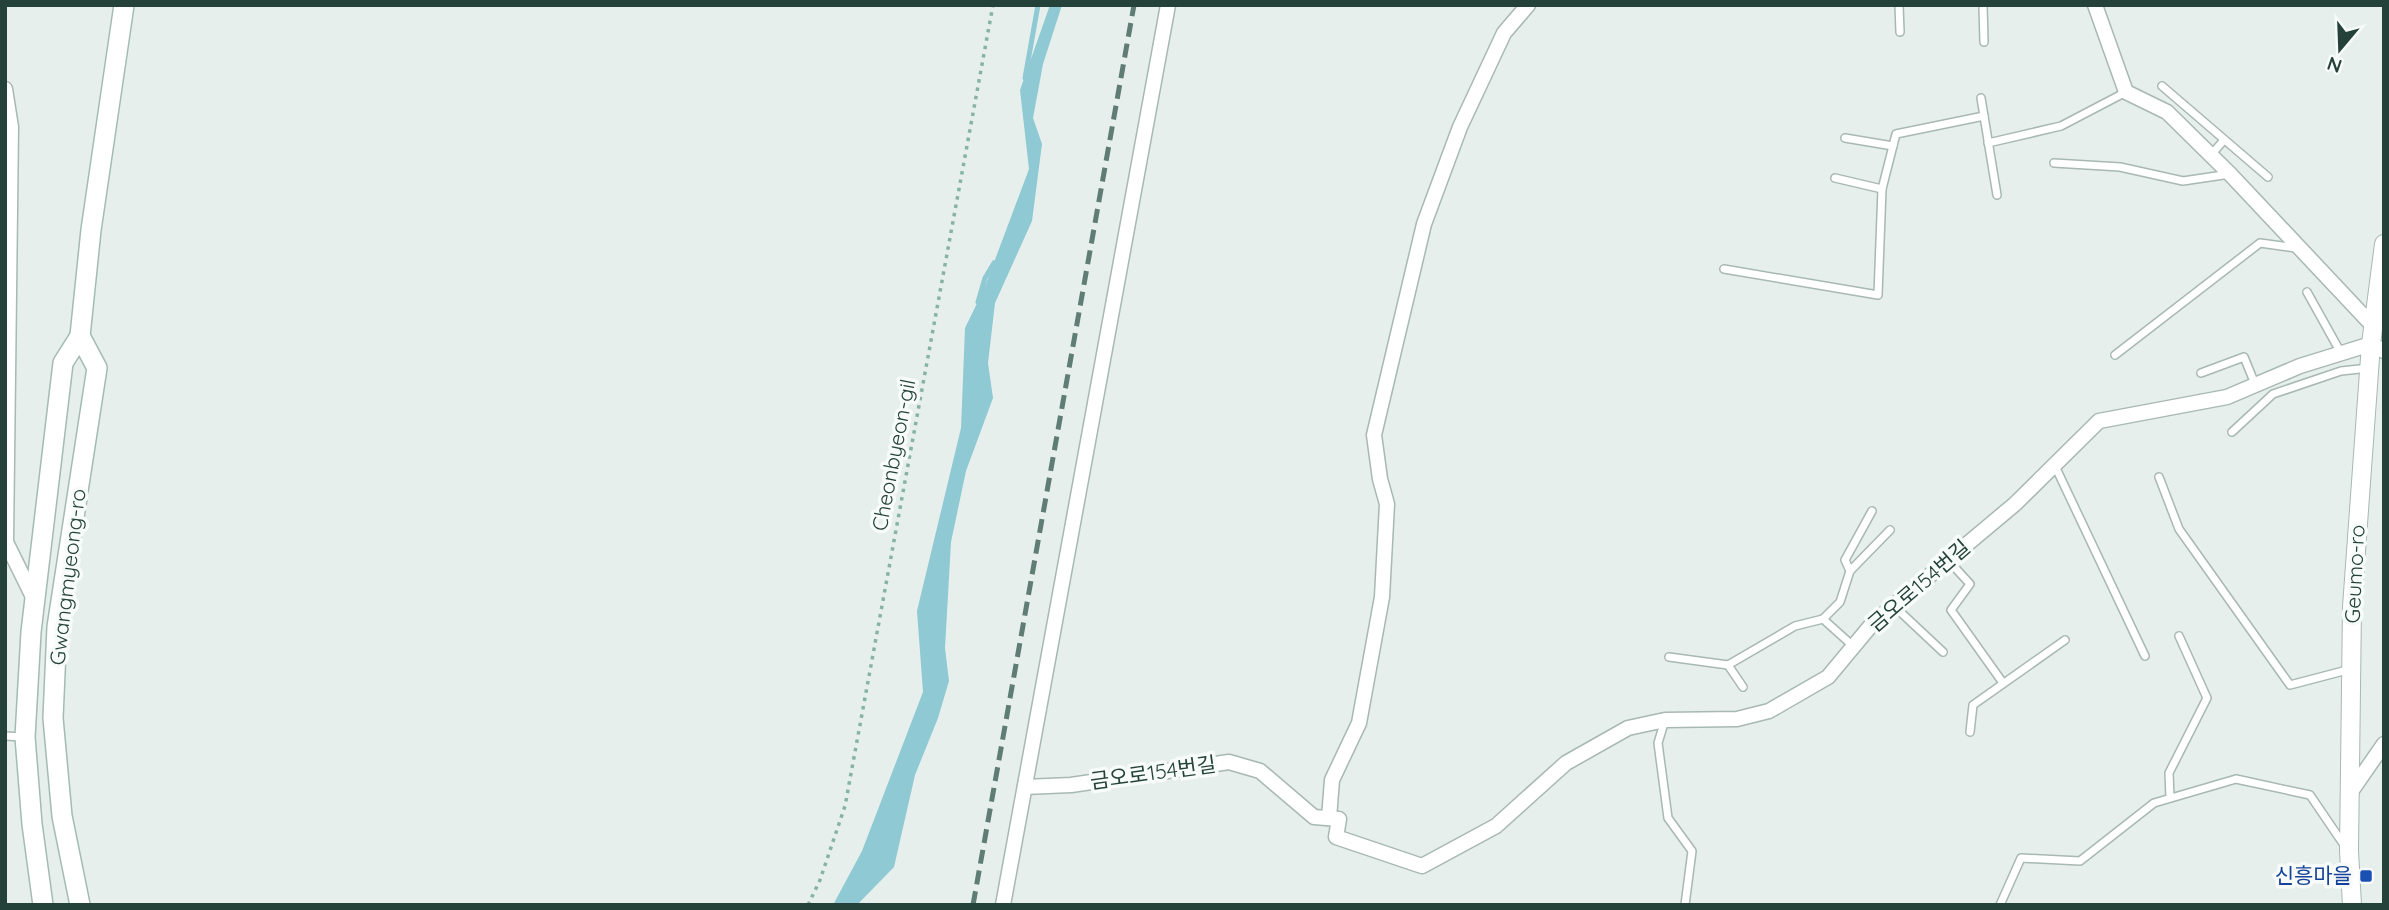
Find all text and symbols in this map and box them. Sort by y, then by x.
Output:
north arrow [2305,14,2375,84]
text: N [2324,51,2345,79]
street label: Cheonbyeon-gil [866,377,920,533]
street label: Gwangmyeong-ro [43,487,91,667]
street label: Geumo-ro [2338,524,2370,624]
street label: 금오로154번길 [1862,534,1975,637]
street label: 금오로154번길 [1088,750,1217,794]
place label: 신흥마을 [2275,862,2352,888]
marker: 신흥마을 [2358,868,2374,884]

